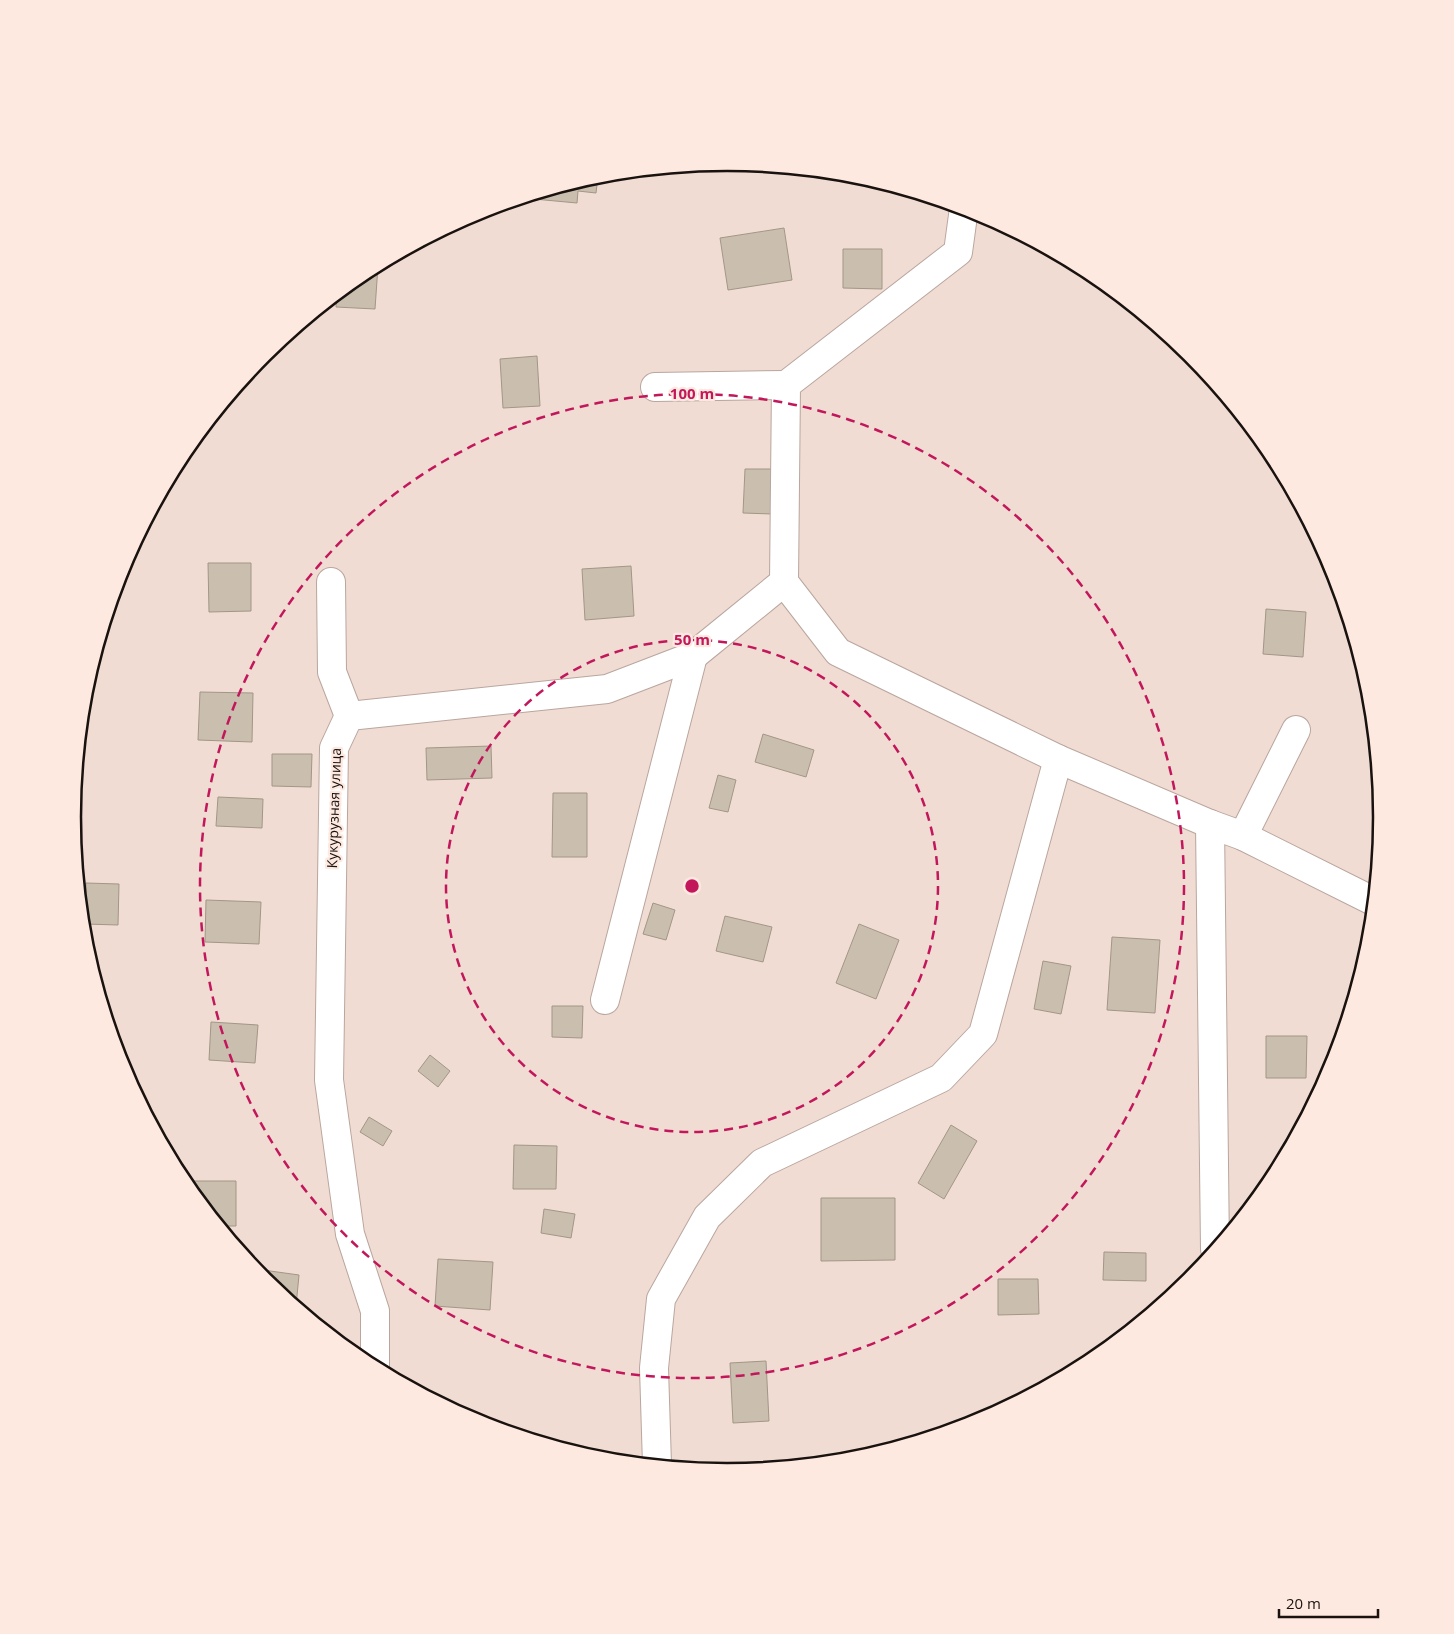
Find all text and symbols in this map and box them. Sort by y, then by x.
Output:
text: 100 m [670,383,714,403]
text: 50 m [674,629,710,649]
street label: Кукурузная улица [322,747,345,869]
centre of rings [683,877,701,895]
scale bar [1279,1586,1378,1618]
text: 20 m [1286,1593,1321,1613]

